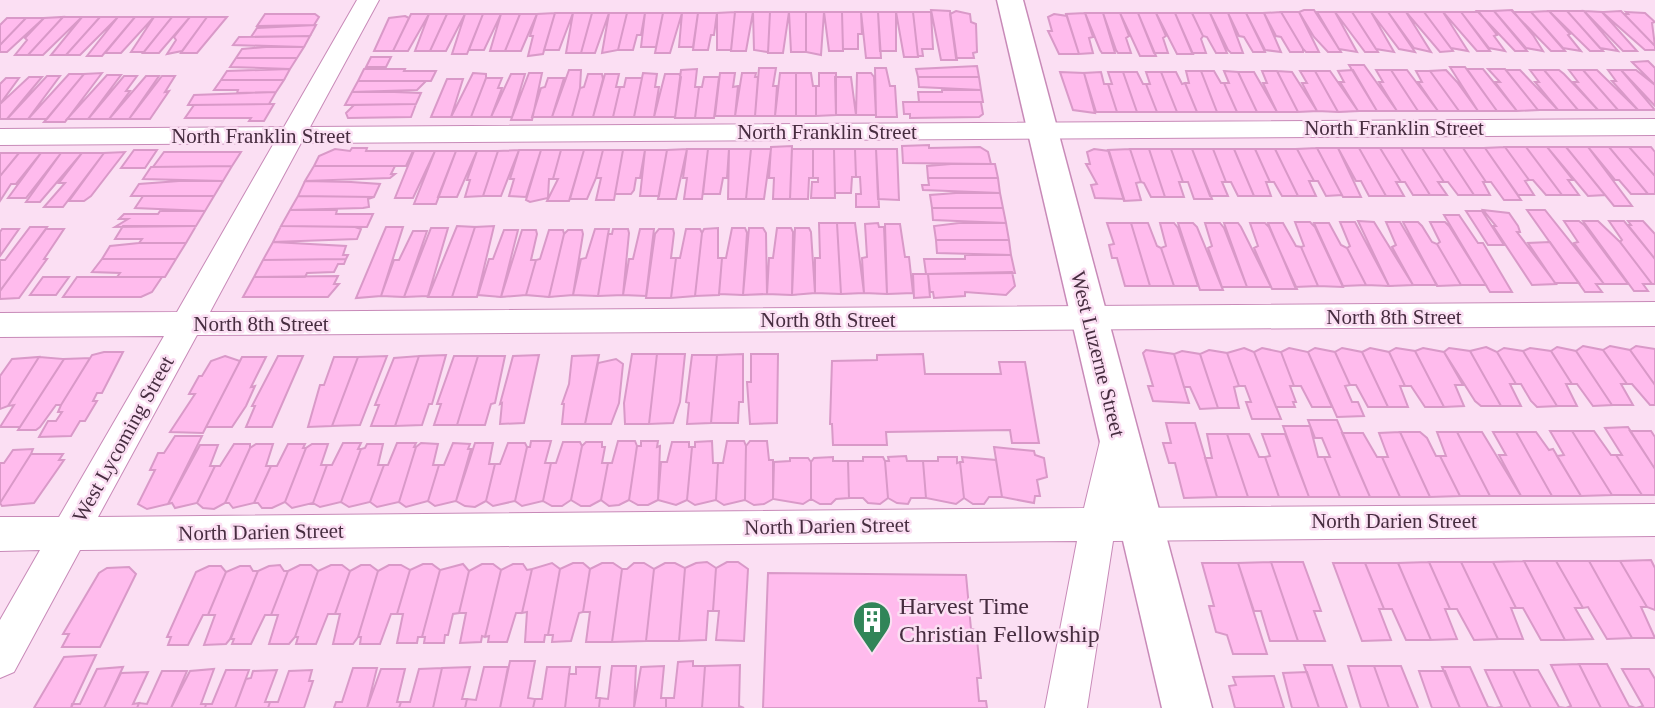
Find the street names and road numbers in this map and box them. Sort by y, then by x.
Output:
street label: North Franklin Street [1304,116,1484,140]
street label: North Franklin Street [737,120,917,144]
street label: North Franklin Street [171,124,351,148]
street label: West Luzerne Street [1066,269,1130,439]
street label: North 8th Street [1326,305,1462,329]
street label: North 8th Street [760,308,896,332]
street label: North 8th Street [193,312,329,336]
street label: West Lycoming Street [67,352,179,526]
street label: North Darien Street [1311,509,1477,533]
street label: North Darien Street [744,513,910,539]
street label: North Darien Street [178,519,344,545]

